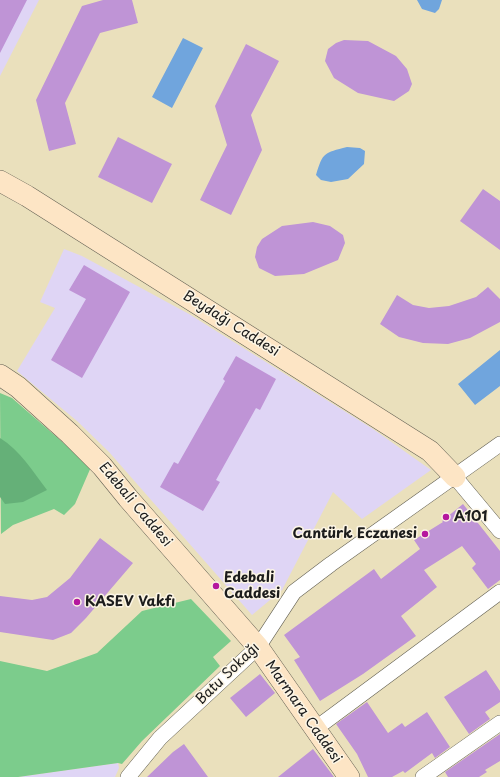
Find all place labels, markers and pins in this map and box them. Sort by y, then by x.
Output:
place label: A101 [454,509,487,525]
marker: A101 [441,512,451,522]
place label: Cantürk Eczanesi [293,526,417,542]
marker: Cantürk Eczanesi [420,529,430,539]
place label: Edebali̇ Caddesi̇ [224,570,280,602]
marker: Edebali̇ Caddesi̇ [211,581,221,591]
place label: KASEV Vakfı [85,594,175,610]
marker: KASEV Vakfı [72,597,82,607]

